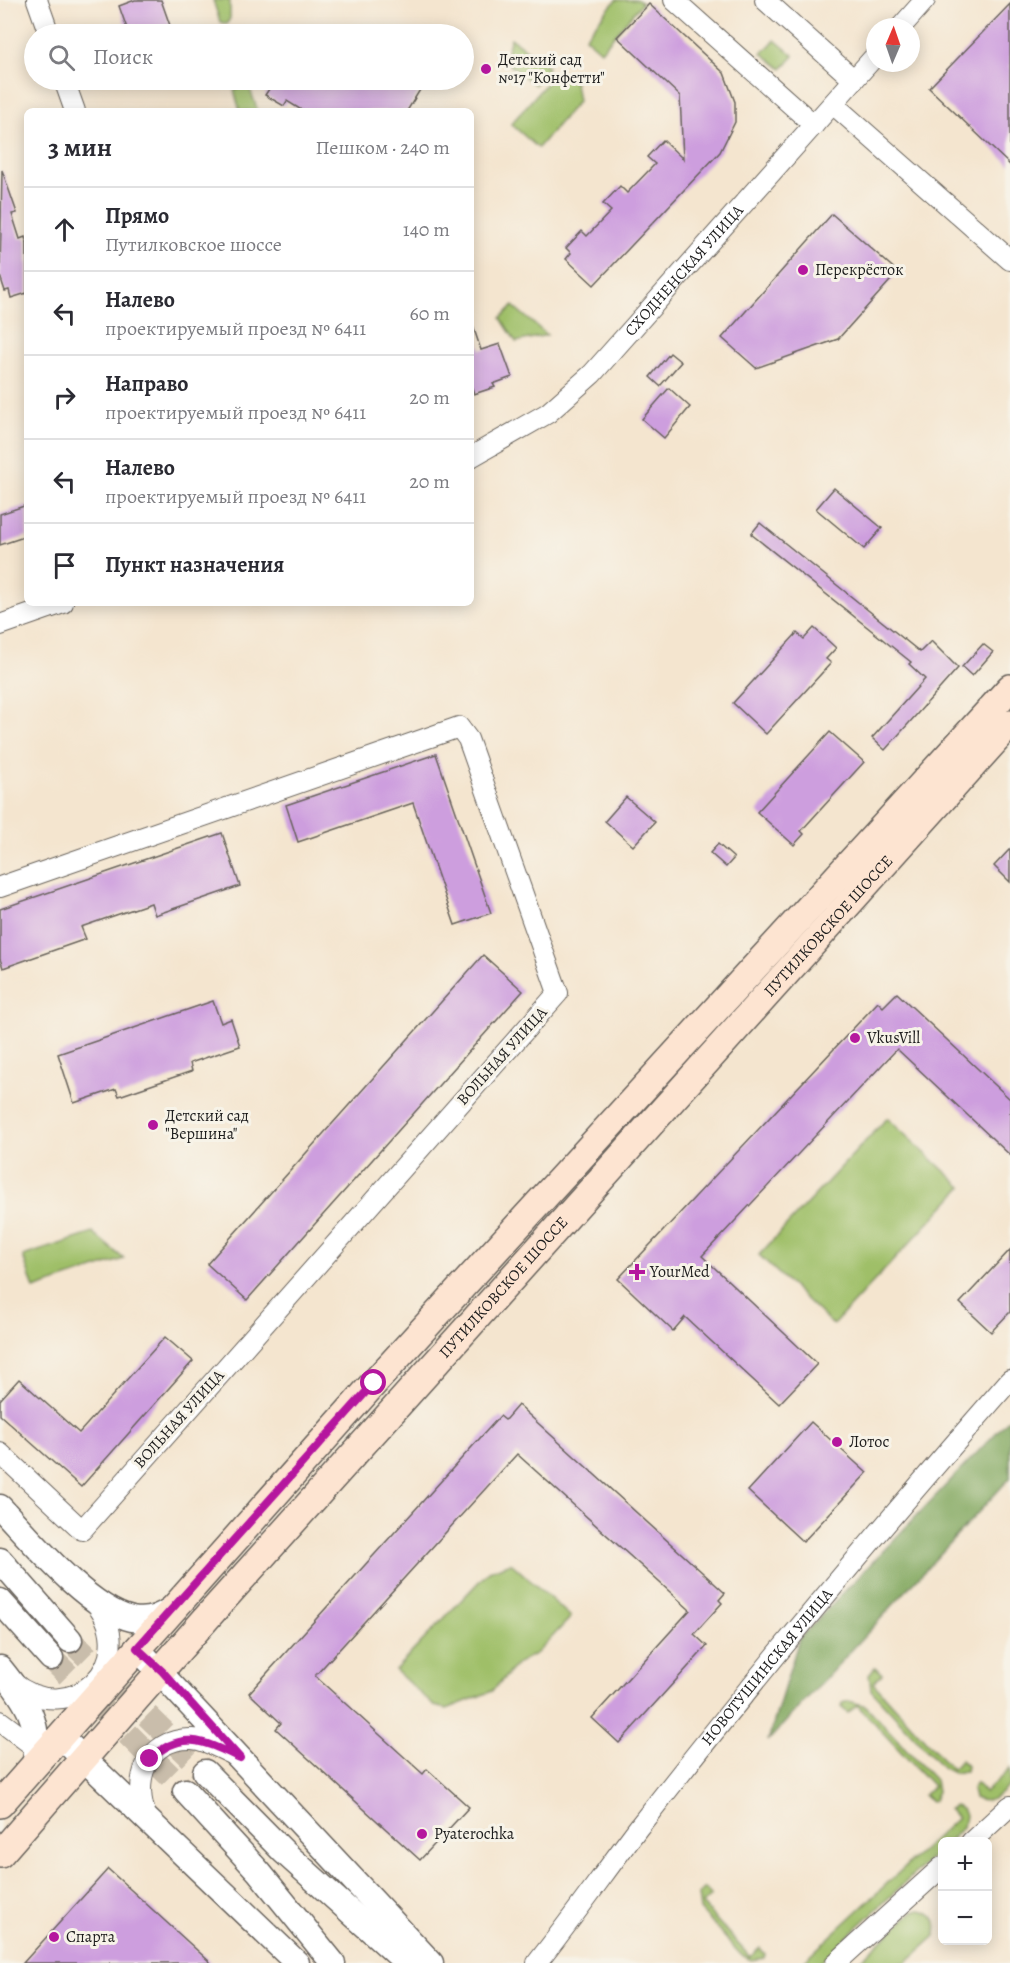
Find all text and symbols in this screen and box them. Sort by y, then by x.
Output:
north arrow [866,18,920,72]
search box [24,24,474,90]
icon: search [45,41,78,74]
text: Поиск [93,42,153,72]
place label: Детский сад №17 "Конфетти" [498,49,605,89]
marker: Детский сад №17 "Конфетти" [479,62,493,76]
text: 3 мин [48,130,112,165]
text: Пешком · 240 m [316,134,450,161]
street label: СХОДНЕНСКАЯ УЛИЦА [620,200,749,341]
text: Прямо [105,201,169,231]
icon: ahead [48,213,81,246]
text: 140 m [403,216,450,243]
text: Путилковское шоссе [105,231,282,258]
place label: Перекрёсток [815,259,904,281]
marker: Перекрёсток [796,263,810,277]
text: Налево [105,285,175,315]
icon: left [48,297,81,330]
text: 60 m [410,300,450,327]
text: проектируемый проезд № 6411 [105,315,366,342]
text: Направо [105,369,188,399]
icon: right [48,381,81,414]
text: 20 m [409,384,450,411]
text: проектируемый проезд № 6411 [105,399,366,426]
text: Налево [105,453,175,483]
icon: left [48,465,81,498]
text: 20 m [409,468,450,495]
text: проектируемый проезд № 6411 [105,483,366,510]
icon: arrive [48,549,81,582]
text: Пункт назначения [105,550,284,580]
street label: ПУТИЛКОВСКОЕ ШОССЕ [759,850,898,1002]
street label: ВОЛЬНАЯ УЛИЦА [452,1002,553,1110]
place label: VkusVill [866,1027,920,1049]
marker: VkusVill [848,1031,862,1045]
place label: Детский сад "Вершина" [165,1105,249,1145]
marker: Детский сад "Вершина" [146,1118,160,1132]
street label: ПУТИЛКОВСКОЕ ШОССЕ [434,1212,573,1363]
place label: YourMed [649,1261,710,1283]
marker: YourMed [628,1263,646,1281]
street label: ВОЛЬНАЯ УЛИЦА [129,1365,230,1473]
route start [360,1369,386,1395]
place label: Лотос [849,1431,889,1453]
marker: Лотос [830,1435,844,1449]
street label: НОВОТУШИНСКАЯ УЛИЦА [696,1583,838,1750]
route end [136,1745,162,1771]
place label: Pyaterochka [434,1823,515,1845]
marker: Pyaterochka [415,1827,429,1841]
map controls [938,1837,992,1945]
button: + [938,1837,992,1891]
button: − [938,1891,992,1945]
place label: Спарта [66,1926,116,1948]
marker: Спарта [47,1930,61,1944]

